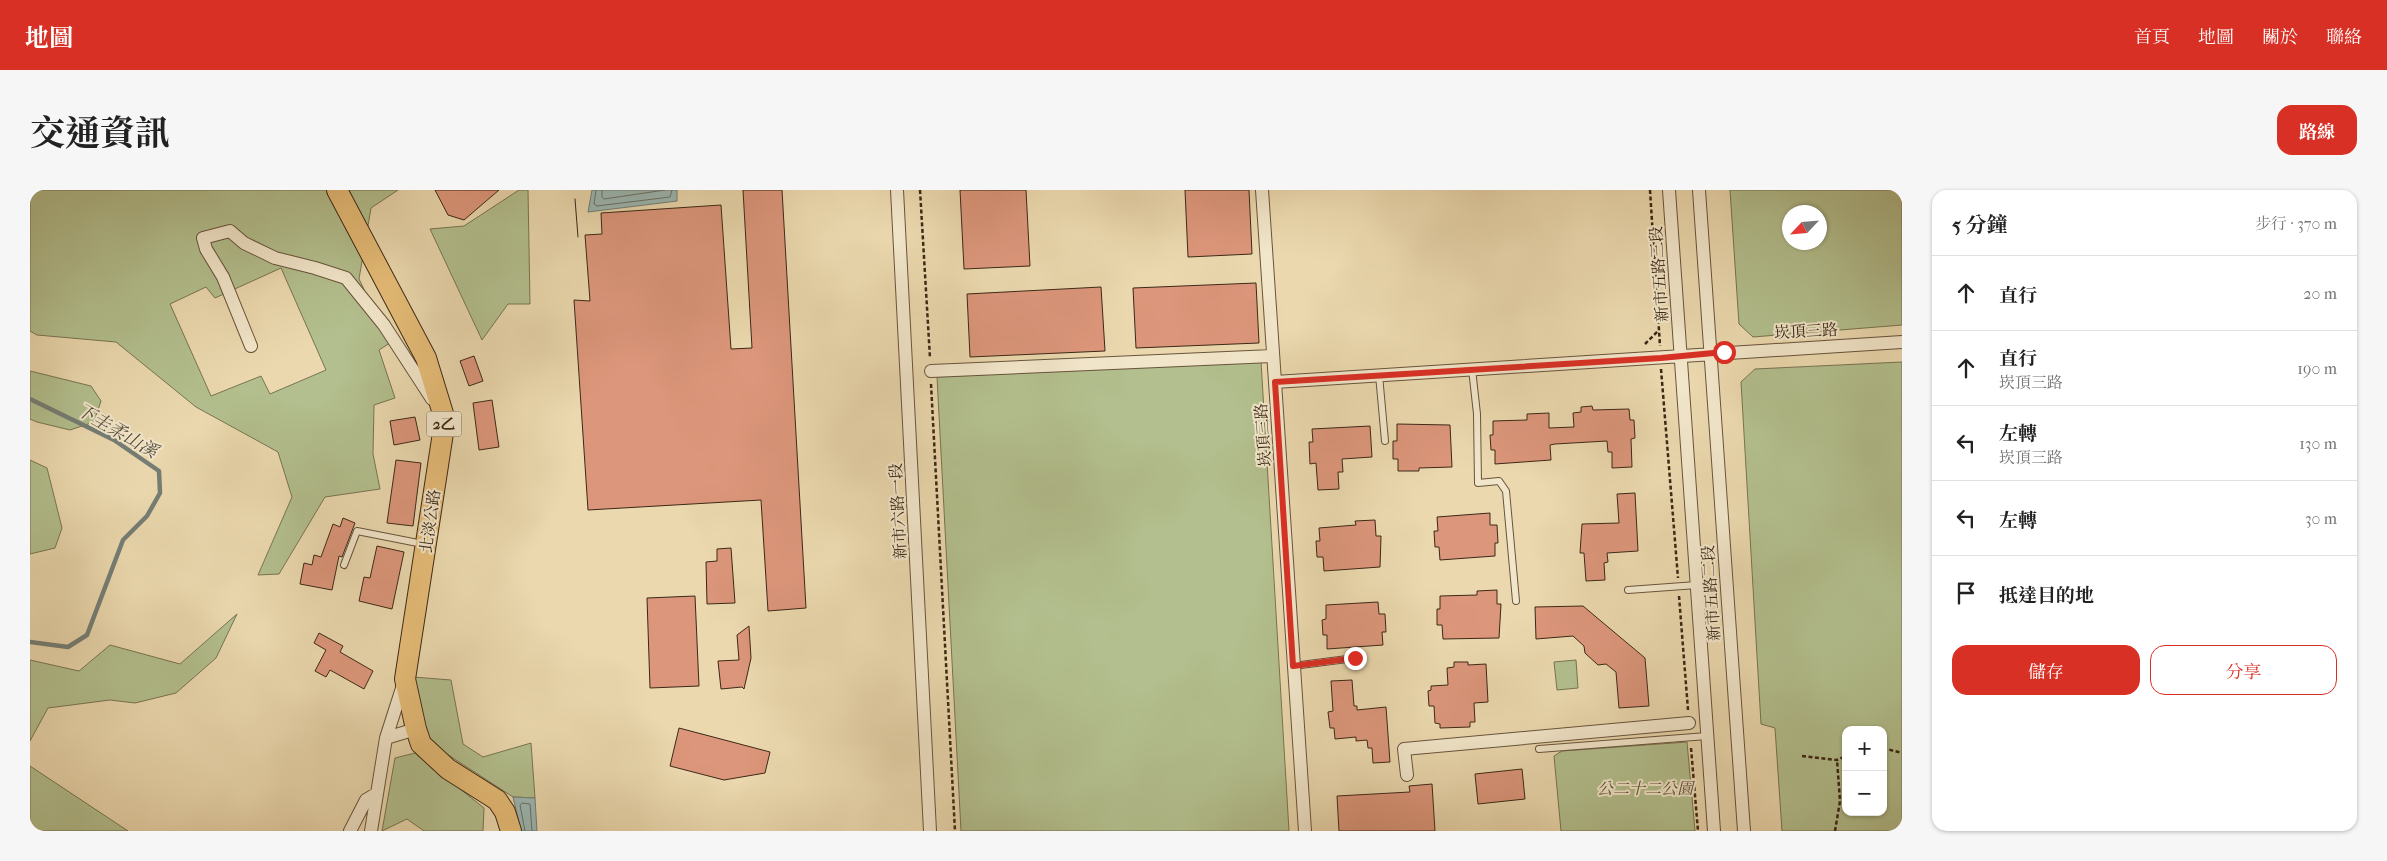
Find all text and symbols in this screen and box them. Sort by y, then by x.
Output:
text: 地圖 [25,24,73,52]
text: 首頁 [2134,27,2170,48]
text: 地圖 [2198,27,2234,48]
text: 關於 [2262,27,2298,48]
text: 聯絡 [2326,27,2362,48]
button: 路線 [2277,105,2357,155]
text: 交通資訊 [30,113,170,154]
north arrow [1782,205,1827,250]
text: 5 分鐘 [1952,213,2008,237]
text: 步行 · 370 m [2255,214,2337,233]
street label: 新市五路三段 [1646,225,1672,323]
icon: ahead [1952,279,1980,307]
text: 20 m [2303,284,2337,303]
text: 直行 [1999,285,2037,307]
street label: 崁頂三路 [1774,320,1838,342]
route start [1713,341,1736,364]
text: 直行 [1999,348,2037,370]
icon: ahead [1952,354,1980,382]
text: 190 m [2297,359,2337,378]
text: 崁頂三路 [1999,373,2063,392]
water label: 下圭柔山溪 [73,399,163,464]
street label: 崁頂三路 [1251,402,1275,468]
road number: 2乙 [426,412,462,436]
text: 左轉 [1999,423,2037,445]
icon: left [1952,429,1980,457]
text: 130 m [2299,434,2337,453]
text: 崁頂三路 [1999,448,2063,467]
street label: 新市六路一段 [886,463,910,559]
street label: 北淡公路 [416,488,444,554]
icon: left [1952,504,1980,532]
text: 30 m [2305,509,2337,528]
text: 左轉 [1999,510,2037,532]
street label: 新市五路二段 [1698,544,1724,642]
icon: arrive [1952,579,1980,607]
text: 抵達目的地 [1999,585,2094,607]
button: 儲存 [1952,645,2140,695]
button: 分享 [2150,645,2337,695]
route end [1344,647,1367,670]
map controls [1842,726,1887,816]
button: + [1842,726,1887,771]
button: − [1842,771,1887,816]
park label: 公二十二公園 [1597,779,1696,798]

